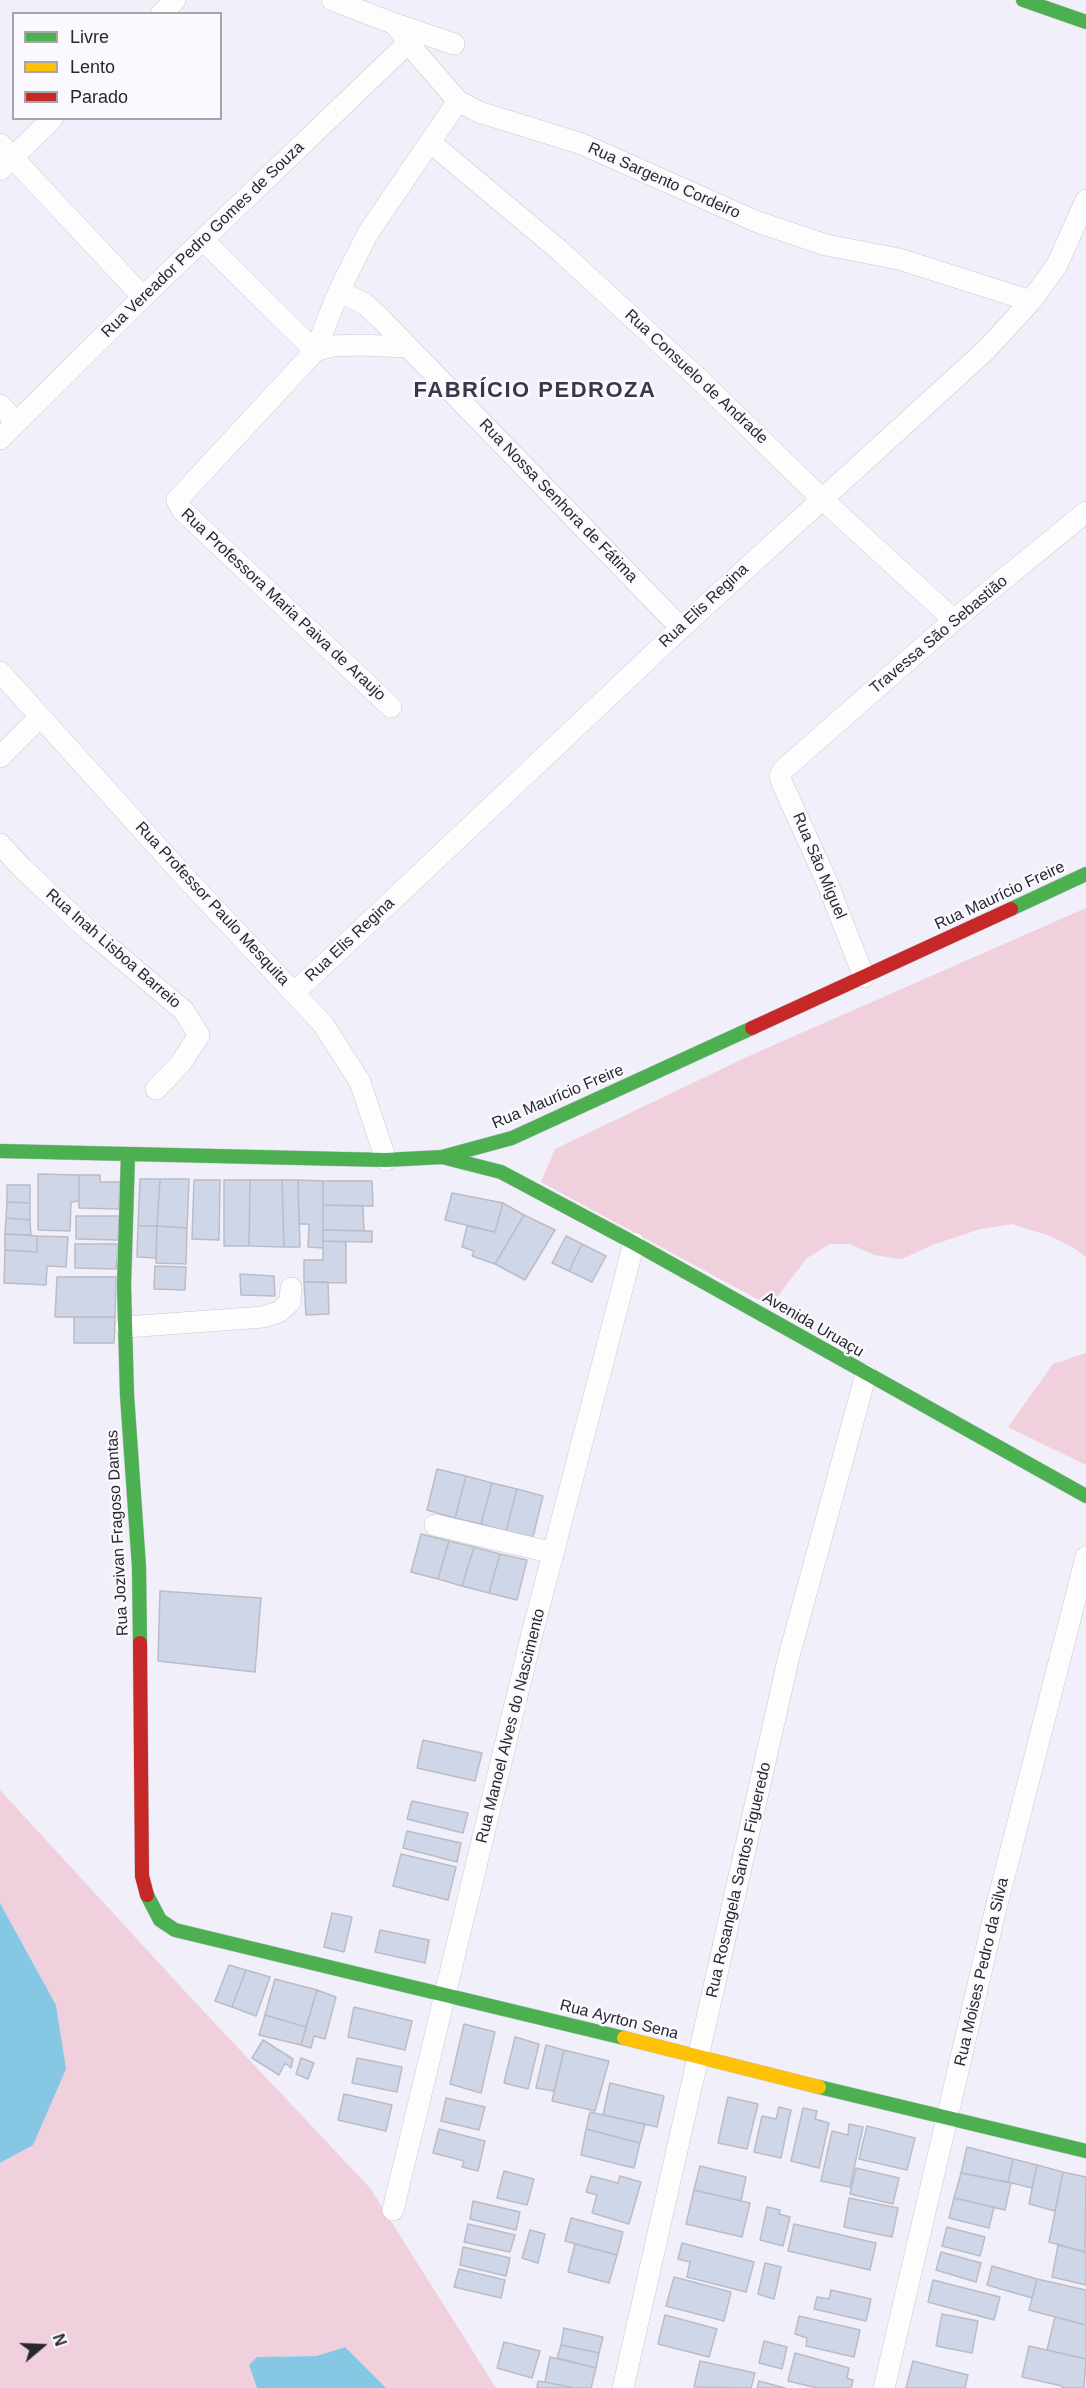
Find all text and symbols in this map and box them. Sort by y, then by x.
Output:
legend [12,12,222,120]
text: Livre [70,27,109,47]
text: Lento [70,57,115,77]
text: Parado [70,87,128,107]
street label: Rua Vereador Pedro Gomes de Souza [98,138,308,342]
street label: Rua Sargento Cordeiro [585,139,743,223]
street label: Rua Consuelo de Andrade [620,306,772,448]
district label: FABRÍCIO PEDROZA [414,378,656,404]
street label: Rua Nossa Senhora de Fátima [475,415,641,587]
street label: Rua Professora Maria Paiva de Araujo [177,505,389,705]
street label: Rua Elis Regina [655,560,753,652]
street label: Travessa São Sebastião [866,572,1012,698]
street label: Rua São Miguel [788,810,850,922]
street label: Rua Professor Paulo Mesquita [131,818,293,990]
street label: Rua Maurício Freire [932,857,1068,935]
street label: Rua Inah Lisboa Barreio [42,885,184,1013]
street label: Rua Elis Regina [301,894,399,986]
street label: Rua Maurício Freire [489,1061,627,1133]
street label: Avenida Uruaçu [759,1288,867,1362]
street label: Rua Jozivan Fragoso Dantas [103,1429,133,1637]
street label: Rua Manoel Alves do Nascimento [473,1607,549,1845]
street label: Rua Rosangela Santos Figueredo [703,1760,775,2000]
street label: Rua Moises Pedro da Silva [951,1876,1013,2068]
street label: Rua Ayrton Sena [558,1996,680,2044]
north arrow [12,2316,72,2376]
text: N [50,2332,69,2348]

